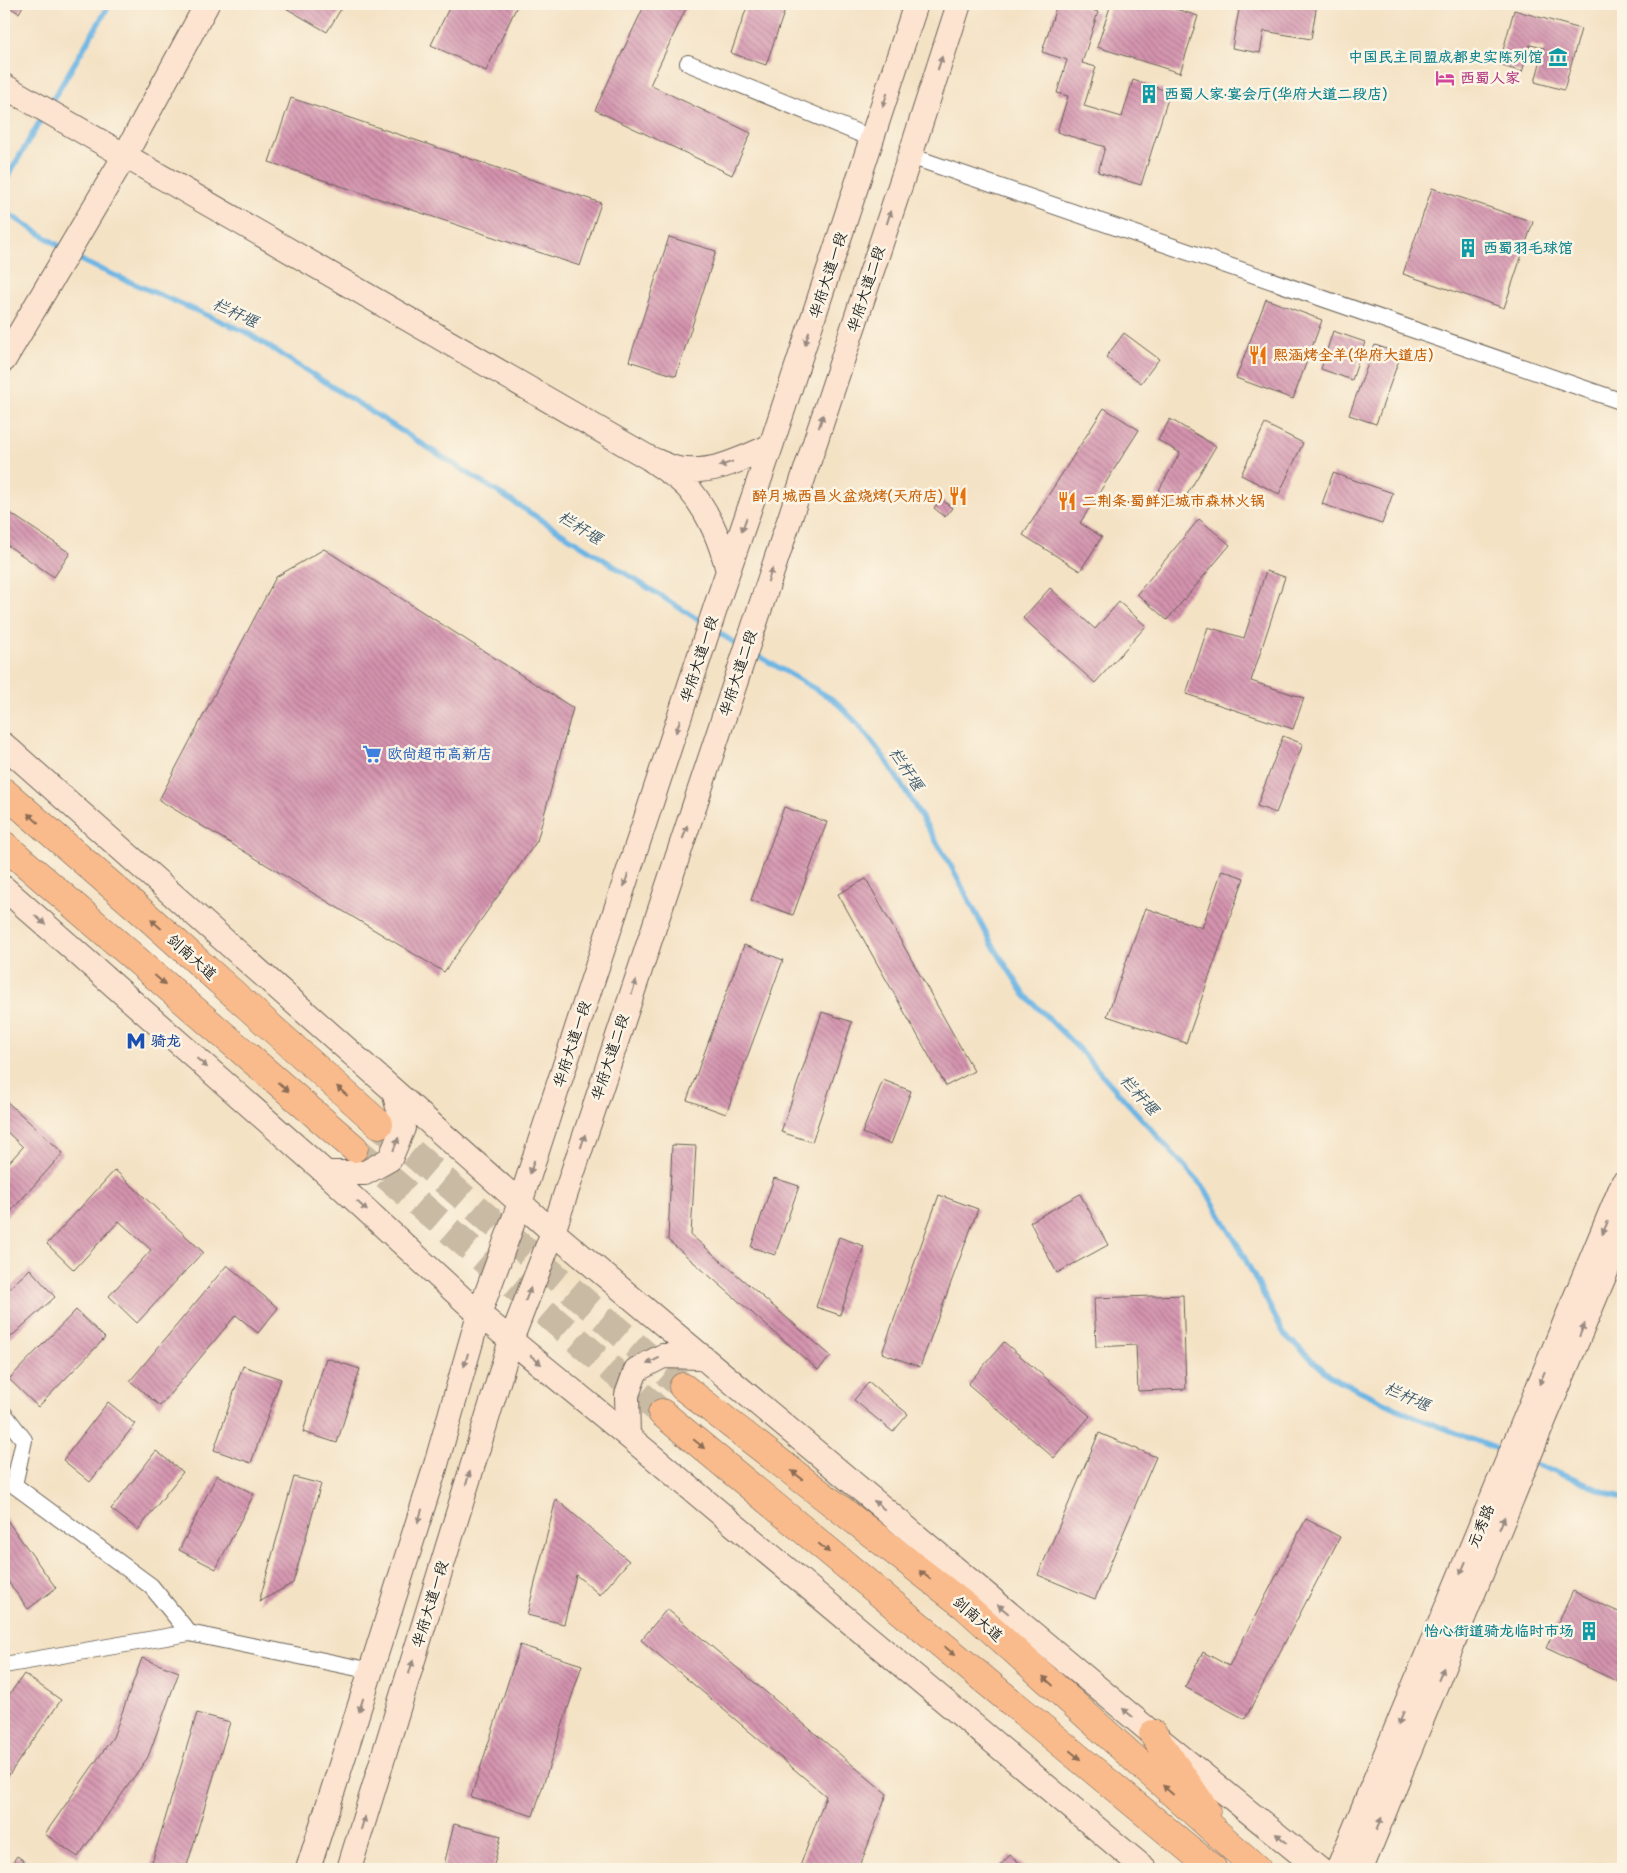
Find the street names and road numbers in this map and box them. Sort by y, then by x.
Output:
street label: 华府大道一段 [806,229,850,321]
street label: 华府大道二段 [844,243,888,335]
street label: 华府大道一段 [677,613,721,705]
street label: 华府大道二段 [716,627,760,719]
street label: 剑南大道 [164,930,220,984]
street label: 华府大道一段 [550,998,594,1090]
street label: 华府大道二段 [588,1011,632,1103]
street label: 元秀路 [1464,1502,1498,1550]
street label: 华府大道一段 [408,1558,452,1650]
street label: 剑南大道 [949,1593,1007,1645]

